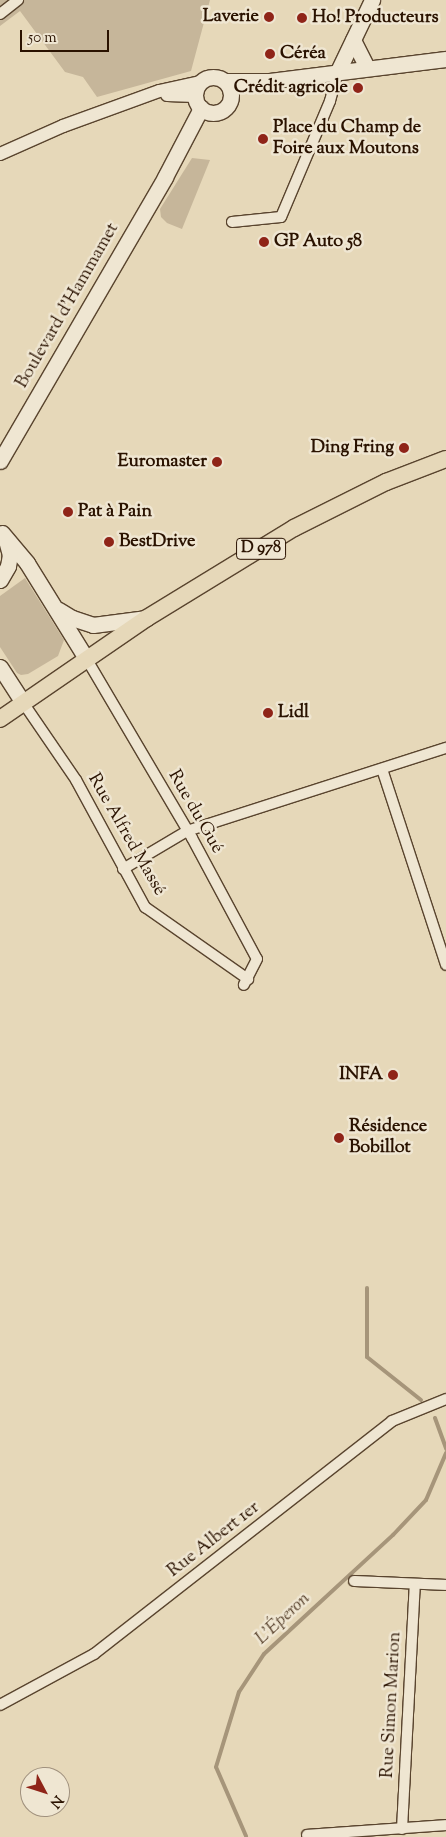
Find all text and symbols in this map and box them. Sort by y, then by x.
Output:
place label: Laverie [203,6,259,28]
place label: Ho! Producteurs [312,7,439,29]
marker: Laverie [263,11,275,23]
marker: Ho! Producteurs [296,12,308,24]
scale bar [22,20,111,52]
text: 50 m [28,28,57,49]
place label: Céréa [280,43,326,65]
marker: Céréa [264,48,276,60]
place label: Crédit agricole [234,77,348,99]
marker: Crédit agricole [352,82,364,94]
place label: Place du Champ de Foire aux Moutons [273,118,421,160]
marker: Place du Champ de Foire aux Moutons [257,133,269,145]
street label: Boulevard d'Hammamet [12,220,124,392]
place label: GP Auto 58 [274,231,362,253]
marker: GP Auto 58 [258,236,270,248]
place label: Ding Fring [311,437,394,459]
marker: Ding Fring [398,442,410,454]
place label: Euromaster [118,451,207,473]
marker: Euromaster [211,456,223,468]
place label: Pat à Pain [78,501,152,523]
marker: Pat à Pain [62,506,74,518]
place label: BestDrive [119,531,195,553]
marker: BestDrive [103,536,115,548]
road number: D 978 [236,536,286,562]
place label: Lidl [278,702,309,724]
marker: Lidl [262,707,274,719]
street label: Rue du Gué [162,766,228,858]
street label: Rue Alfred Massé [82,770,170,900]
place label: INFA [339,1064,383,1086]
marker: INFA [387,1069,399,1081]
place label: Résidence Bobillot [349,1117,427,1160]
marker: Résidence Bobillot [333,1132,345,1144]
street label: Rue Albert 1er [164,1497,264,1583]
water label: L'Éperon [251,1588,315,1650]
street label: Rue Simon Marion [377,1631,407,1779]
north arrow [20,1767,70,1817]
text: N [44,1790,67,1812]

